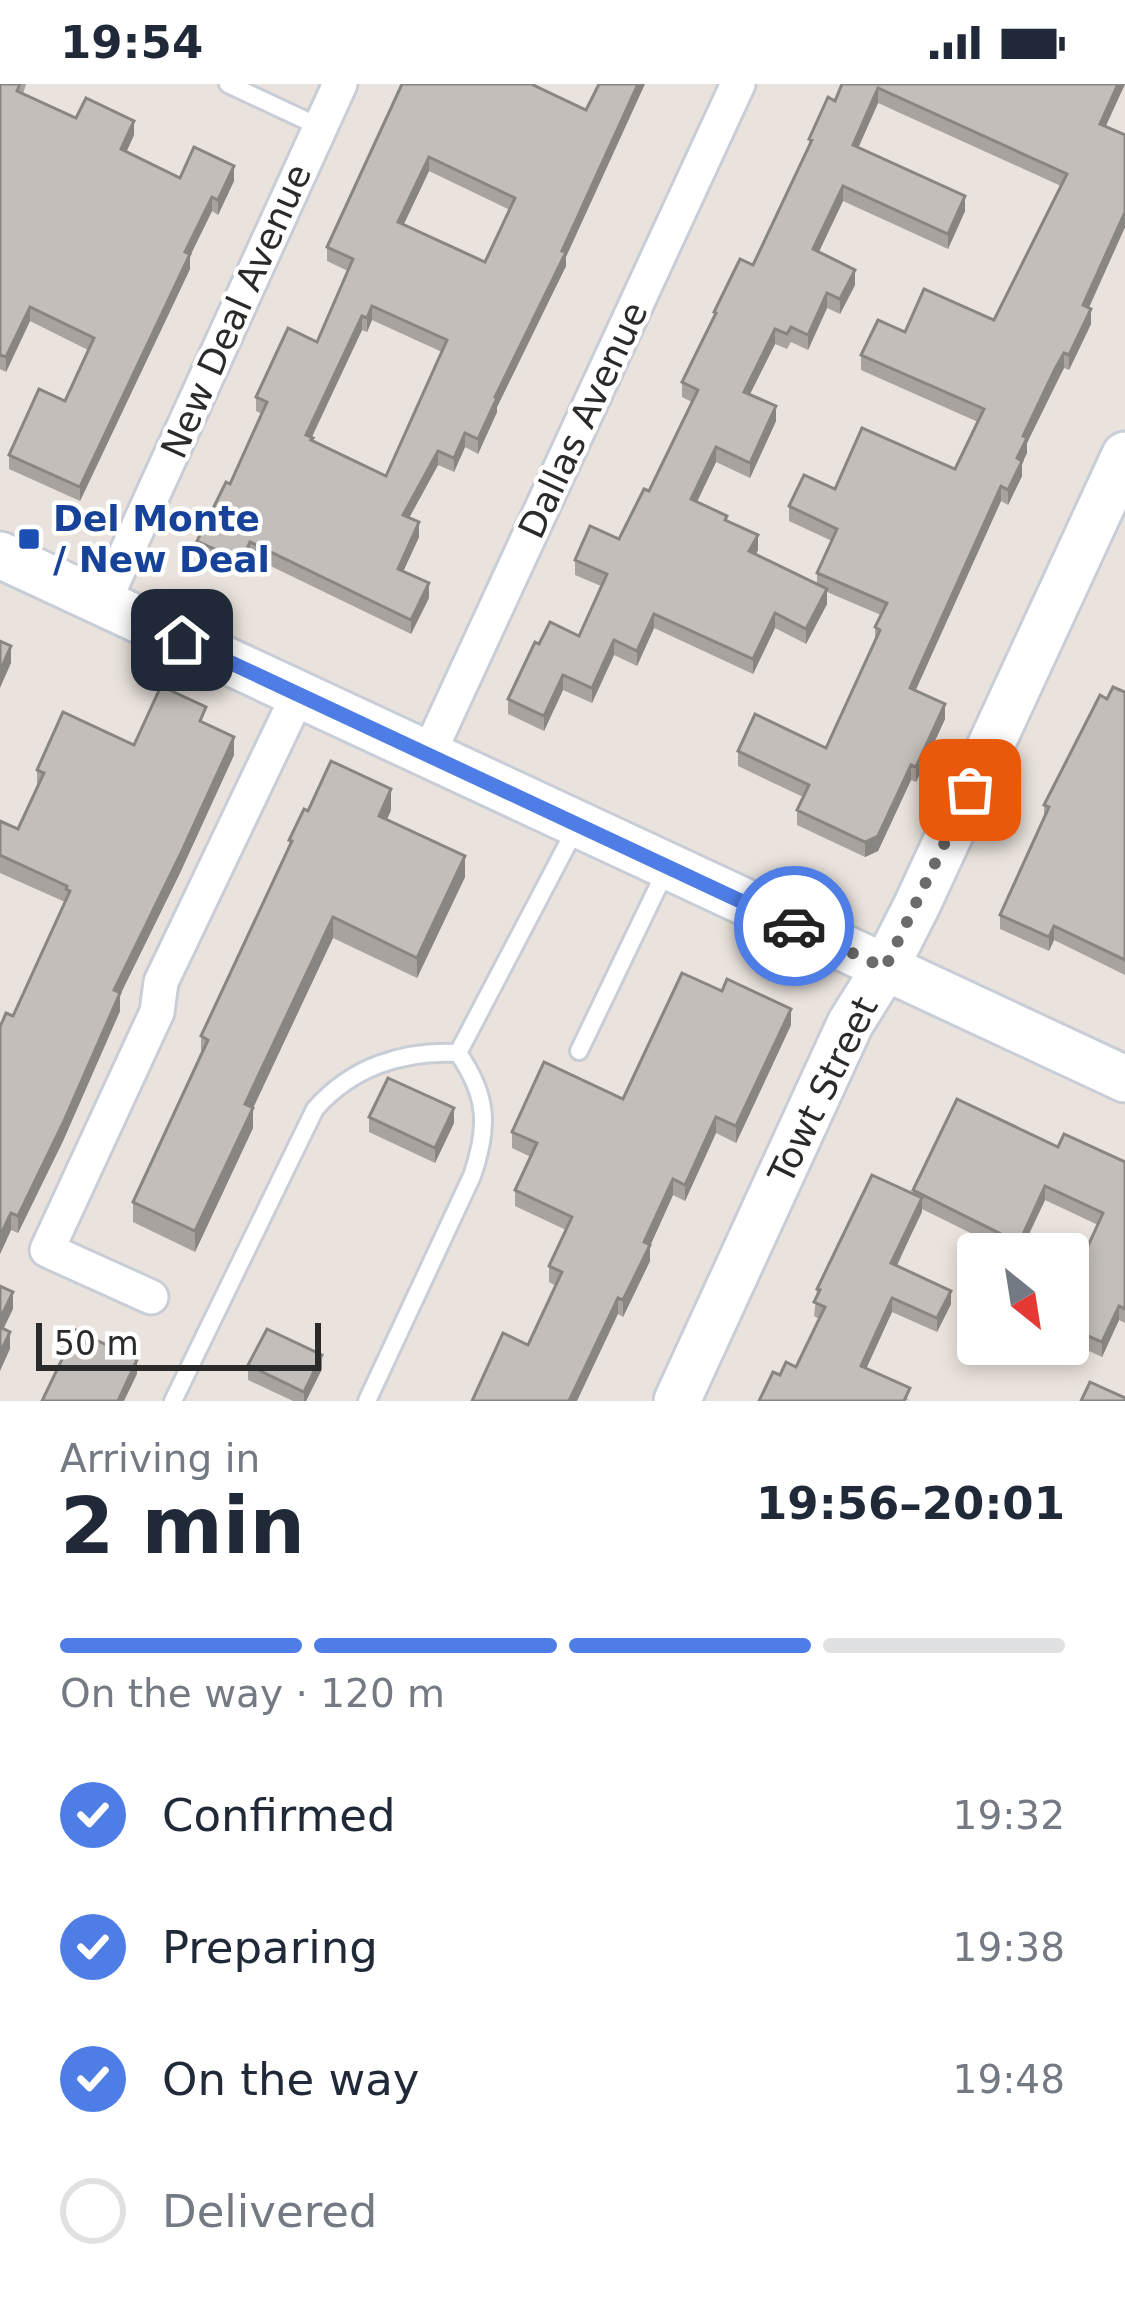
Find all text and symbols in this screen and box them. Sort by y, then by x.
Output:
text: 19:54 [60,16,203,69]
street label: New Deal Avenue [153,158,319,464]
street label: Dallas Avenue [510,295,656,545]
place label: Del Monte / New Deal [53,498,270,580]
marker: Del Monte / New Deal [16,526,42,552]
pin [131,589,233,691]
icon: home [149,607,215,673]
pin [919,739,1021,841]
icon: bag [937,757,1003,823]
courier [734,866,854,986]
icon: car [761,893,827,959]
street label: Towt Street [760,990,886,1191]
north arrow [957,1233,1089,1365]
map controls [957,1233,1089,1365]
scale bar [36,1317,321,1370]
text: 50 m [54,1324,139,1363]
text: Arriving in [60,1436,260,1481]
text: 19:56–20:01 [756,1477,1065,1530]
text: 2 min [60,1481,305,1571]
text: On the way · 120 m [60,1671,445,1716]
icon: check [60,1782,126,1848]
text: Confirmed [162,1789,396,1842]
text: 19:32 [953,1793,1065,1838]
icon: check [60,1914,126,1980]
text: Preparing [162,1921,378,1974]
text: 19:38 [953,1925,1065,1970]
icon: check [60,2046,126,2112]
text: On the way [162,2053,419,2106]
text: 19:48 [953,2057,1065,2102]
text: Delivered [162,2185,377,2238]

